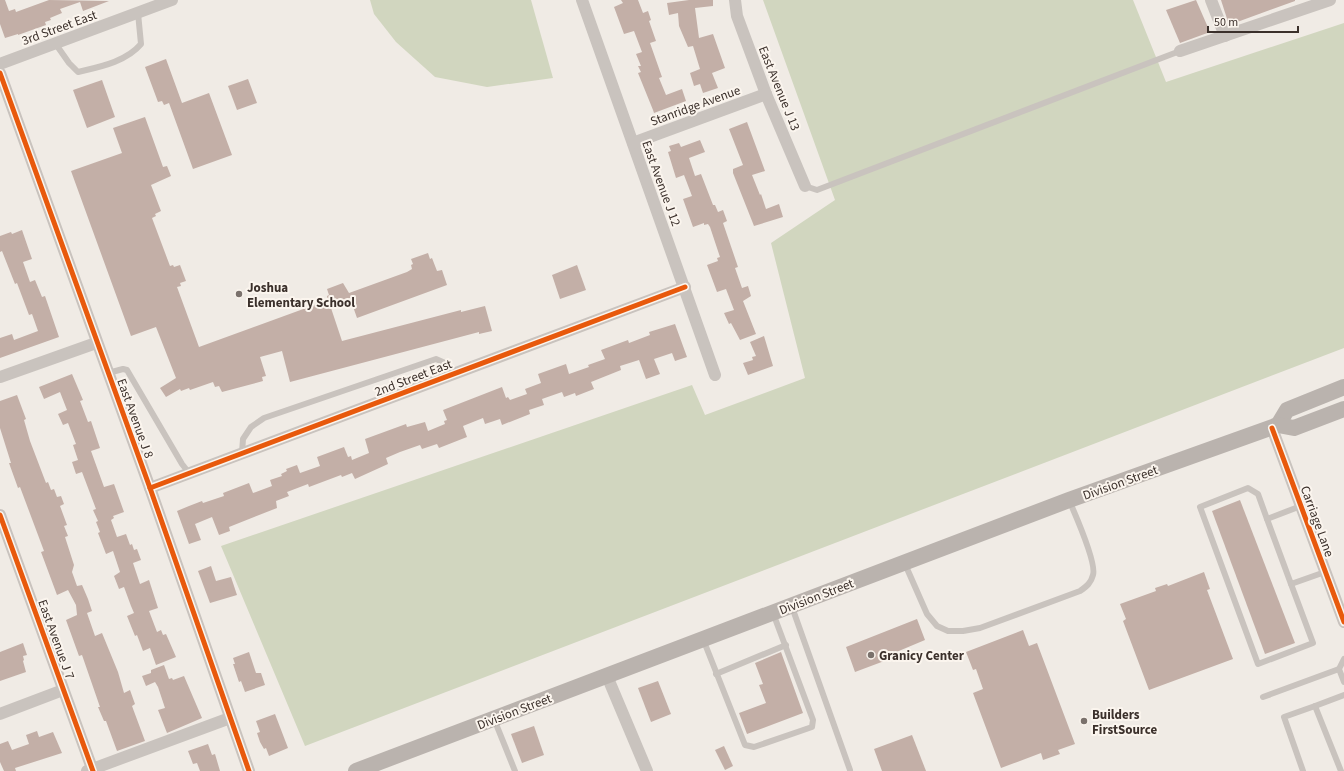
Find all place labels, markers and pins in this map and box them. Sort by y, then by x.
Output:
place label: Joshua Elementary School [247,279,355,312]
marker: Joshua Elementary School [234,289,244,299]
place label: Granicy Center [879,647,965,665]
marker: Granicy Center [866,650,876,660]
place label: Builders FirstSource [1092,706,1158,739]
marker: Builders FirstSource [1079,716,1089,726]

